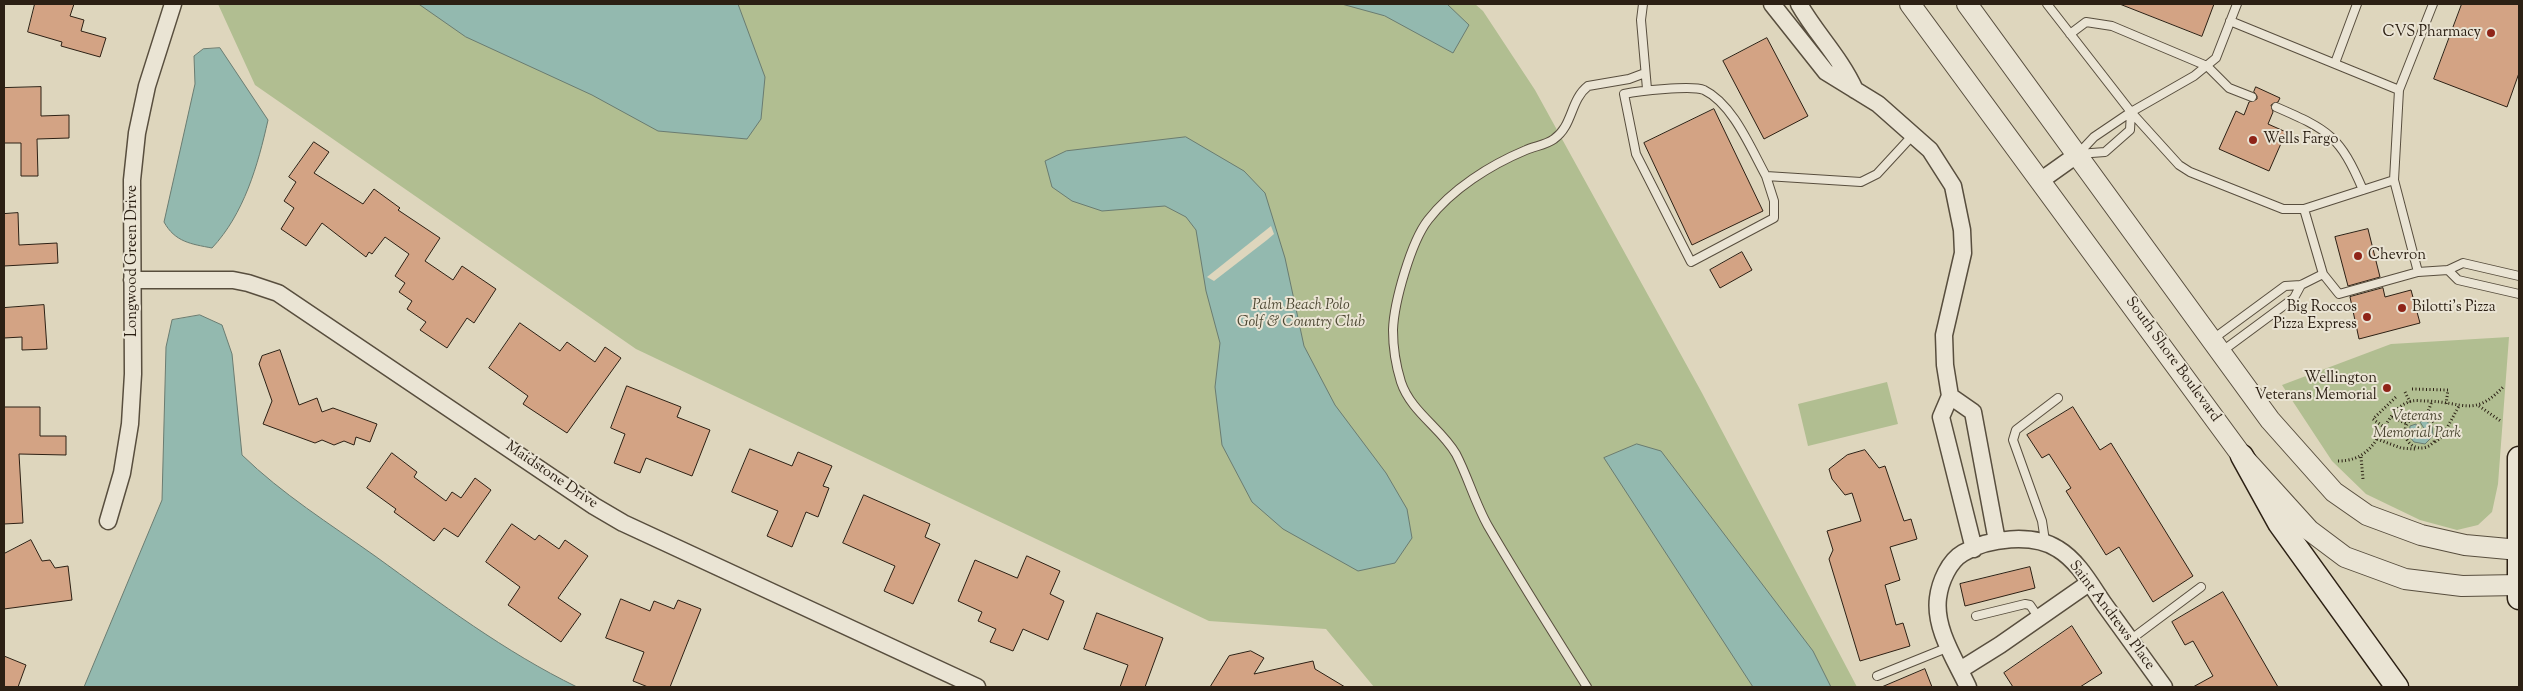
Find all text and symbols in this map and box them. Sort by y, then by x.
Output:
place label: CVS Pharmacy [2383,24,2481,42]
marker: CVS Pharmacy [2485,27,2497,39]
place label: Wells Fargo [2263,131,2338,149]
marker: Wells Fargo [2247,134,2259,146]
street label: Longwood Green Drive [124,185,142,337]
place label: Chevron [2368,247,2426,265]
marker: Chevron [2352,250,2364,262]
street label: South Shore Boulevard [2121,294,2223,426]
park label: Palm Beach Polo Golf & Country Club [1237,297,1365,332]
place label: Big Roccos Pizza Express [2273,299,2357,334]
place label: Bilotti's Pizza [2412,299,2496,317]
marker: Bilotti's Pizza [2396,302,2408,314]
marker: Big Roccos Pizza Express [2361,311,2373,323]
place label: Wellington Veterans Memorial [2255,370,2377,405]
marker: Wellington Veterans Memorial [2381,382,2393,394]
park label: Veterans Memorial Park [2373,408,2461,443]
street label: Maidstone Drive [501,438,601,514]
street label: Saint Andrews Place [2064,558,2158,674]

